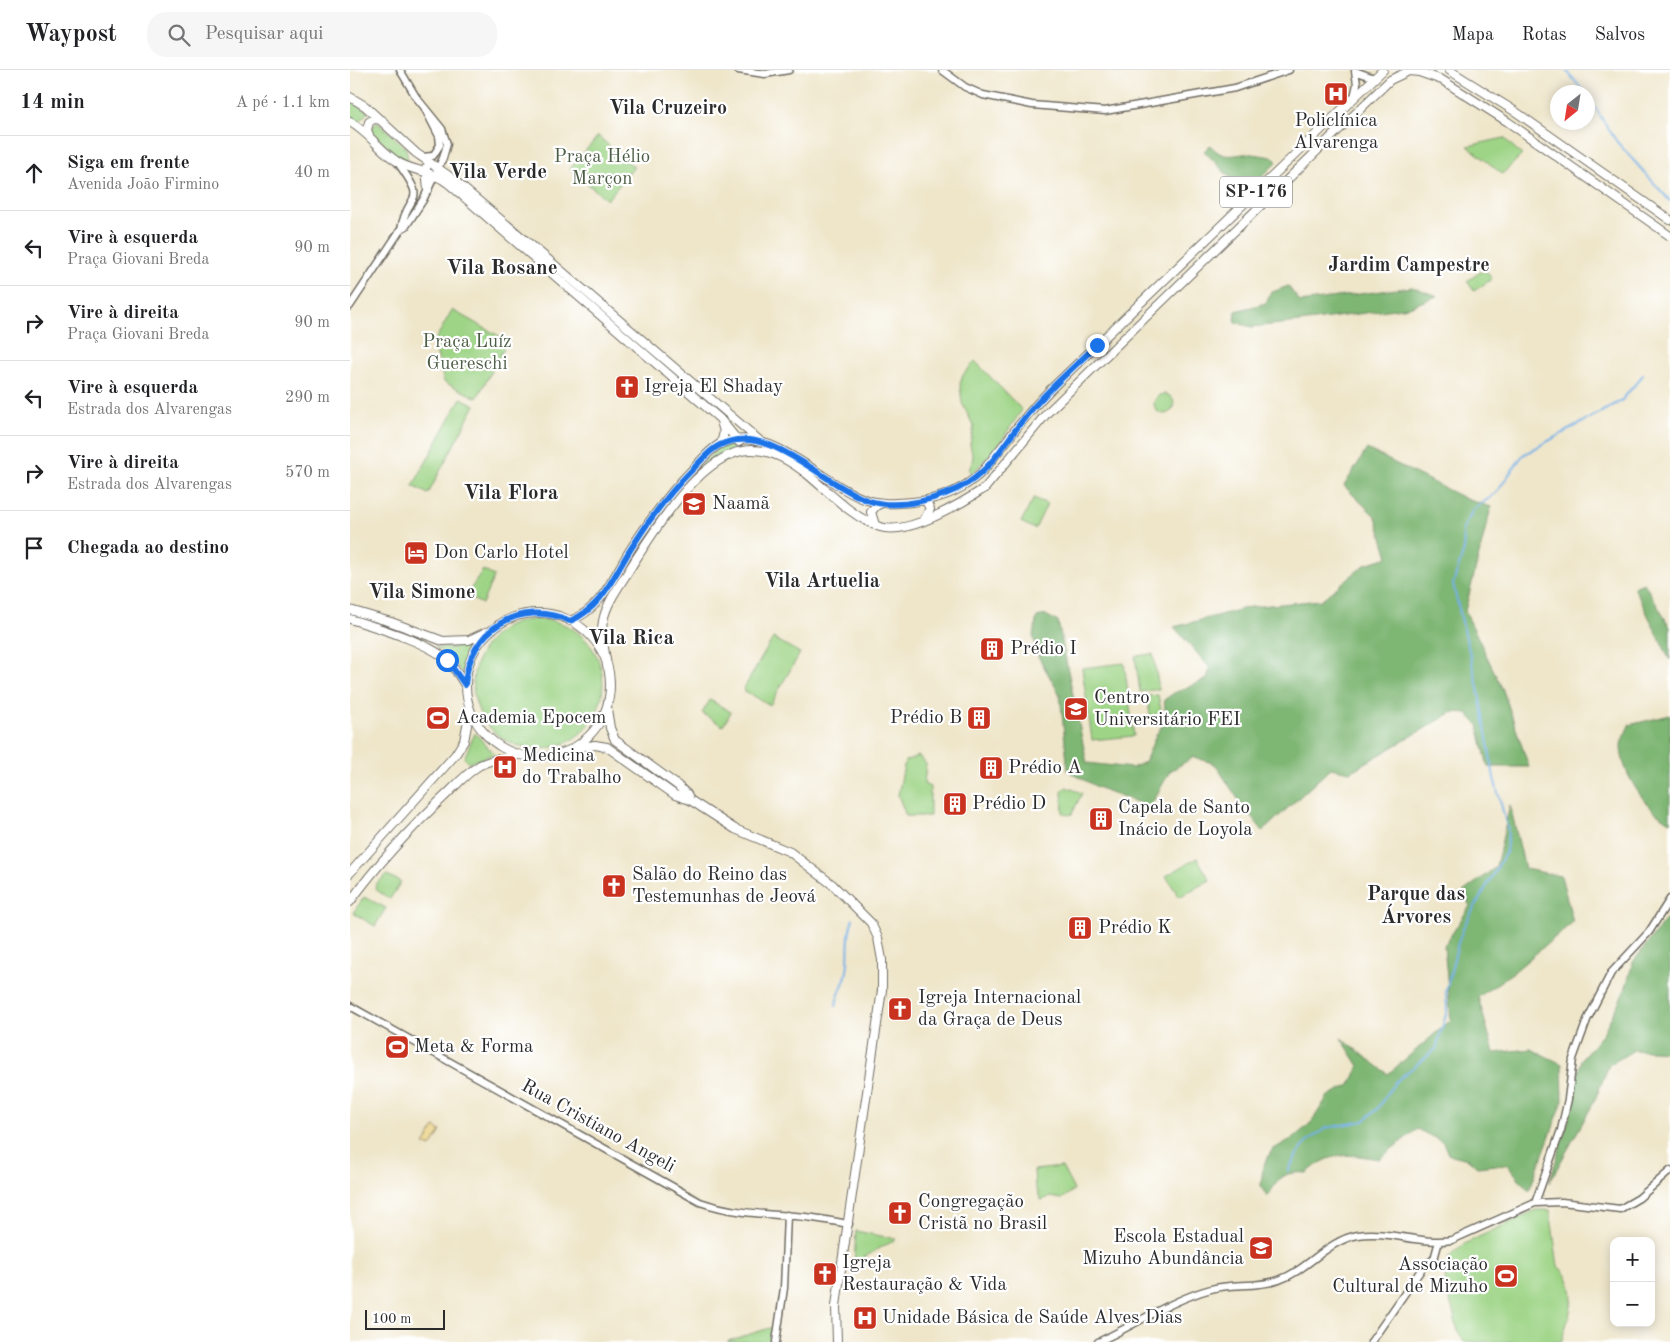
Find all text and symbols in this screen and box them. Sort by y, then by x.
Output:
search box [147,12,497,57]
icon: search [165,21,193,49]
text: Waypost [25,23,117,47]
text: Pesquisar aqui [205,25,324,44]
text: Mapa [1452,26,1494,44]
text: Rotas [1522,26,1567,44]
text: Salvos [1595,26,1645,44]
hospital icon: Policlínica Alvarenga [1323,81,1349,107]
north arrow [1550,85,1595,130]
text: 14 min [20,92,85,113]
text: A pé · 1.1 km [236,95,330,111]
district label: Vila Cruzeiro [609,99,727,119]
place label: Policlínica Alvarenga [1294,112,1379,153]
park label: Praça Hélio Marçon [554,148,650,189]
text: Siga em frente [67,154,190,173]
icon: ahead [20,159,48,187]
district label: Vila Verde [449,162,547,183]
text: 40 m [294,165,330,181]
road number: SP-176 [1220,176,1292,208]
text: Avenida João Firmino [67,177,219,193]
text: Vire à esquerda [67,229,198,248]
icon: left [20,234,48,262]
text: 90 m [294,240,330,256]
text: Praça Giovani Breda [67,252,209,268]
district label: Jardim Campestre [1328,256,1490,276]
district label: Vila Rosane [446,258,558,279]
text: Vire à direita [67,304,179,323]
icon: right [20,309,48,337]
text: 90 m [294,315,330,331]
text: Praça Giovani Breda [67,327,209,343]
park label: Praça Luíz Guereschi [422,333,512,374]
route end [1086,334,1109,357]
church icon: Igreja El Shaday [614,374,640,400]
place label: Igreja El Shaday [644,378,783,397]
text: Vire à esquerda [67,379,198,398]
icon: left [20,384,48,412]
text: 290 m [285,390,330,406]
text: Estrada dos Alvarengas [67,402,232,418]
text: Vire à direita [67,454,179,473]
icon: right [20,459,48,487]
text: 570 m [285,465,330,481]
text: Estrada dos Alvarengas [67,477,232,493]
district label: Vila Flora [463,483,559,504]
school or university icon: Naamã [681,491,707,517]
place label: Naamã [712,495,770,514]
icon: arrive [20,534,48,562]
text: Chegada ao destino [67,539,229,558]
hotel icon: Don Carlo Hotel [403,540,429,566]
place label: Don Carlo Hotel [434,544,569,563]
district label: Vila Artuelia [764,572,880,592]
district label: Vila Simone [369,583,475,603]
district label: Vila Rica [588,628,674,649]
building icon: Prédio I [979,636,1005,662]
place label: Prédio I [1010,640,1077,659]
route start [436,649,459,672]
place label: Centro Universitário FEI [1094,689,1240,730]
school or university icon: Centro Universitário FEI [1063,696,1089,722]
sports icon: Academia Epocem [425,705,451,731]
building icon: Prédio B [966,705,992,731]
place label: Academia Epocem [456,709,606,728]
place label: Prédio B [890,709,962,728]
place label: Medicina do Trabalho [522,747,621,788]
hospital icon: Medicina do Trabalho [492,754,518,780]
building icon: Prédio A [978,755,1004,781]
place label: Prédio A [1008,759,1082,778]
building icon: Prédio D [942,791,968,817]
place label: Prédio D [972,795,1046,814]
place label: Capela de Santo Inácio de Loyola [1118,799,1253,840]
building icon: Capela de Santo Inácio de Loyola [1088,806,1114,832]
place label: Salão do Reino das Testemunhas de Jeová [632,866,816,907]
church icon: Salão do Reino das Testemunhas de Jeová [601,873,627,899]
district label: Parque das Árvores [1367,885,1465,928]
building icon: Prédio K [1067,915,1093,941]
place label: Prédio K [1098,919,1172,938]
place label: Igreja Internacional da Graça de Deus [918,989,1081,1030]
church icon: Igreja Internacional da Graça de Deus [887,996,913,1022]
sports icon: Meta & Forma [384,1034,410,1060]
place label: Meta & Forma [414,1038,534,1057]
street label: Rua Cristiano Angeli [518,1077,678,1177]
place label: Congregação Cristã no Brasil [918,1193,1047,1234]
church icon: Congregação Cristã no Brasil [887,1200,913,1226]
place label: Escola Estadual Mizuho Abundância [1082,1228,1245,1269]
school or university icon: Escola Estadual Mizuho Abundância [1248,1235,1274,1261]
map controls [1610,1237,1655,1327]
button: + [1610,1237,1655,1282]
place label: Igreja Restauração & Vida [842,1254,1007,1295]
place label: Associação Cultural de Mizuho [1332,1256,1488,1297]
church icon: Igreja Restauração & Vida [812,1261,838,1287]
sports icon: Associação Cultural de Mizuho [1493,1263,1519,1289]
button: − [1610,1282,1655,1327]
hospital icon: Unidade Básica de Saúde Alves Dias [852,1305,878,1331]
scale bar [365,1307,445,1330]
place label: Unidade Básica de Saúde Alves Dias [882,1309,1182,1328]
text: 100 m [372,1312,411,1326]

